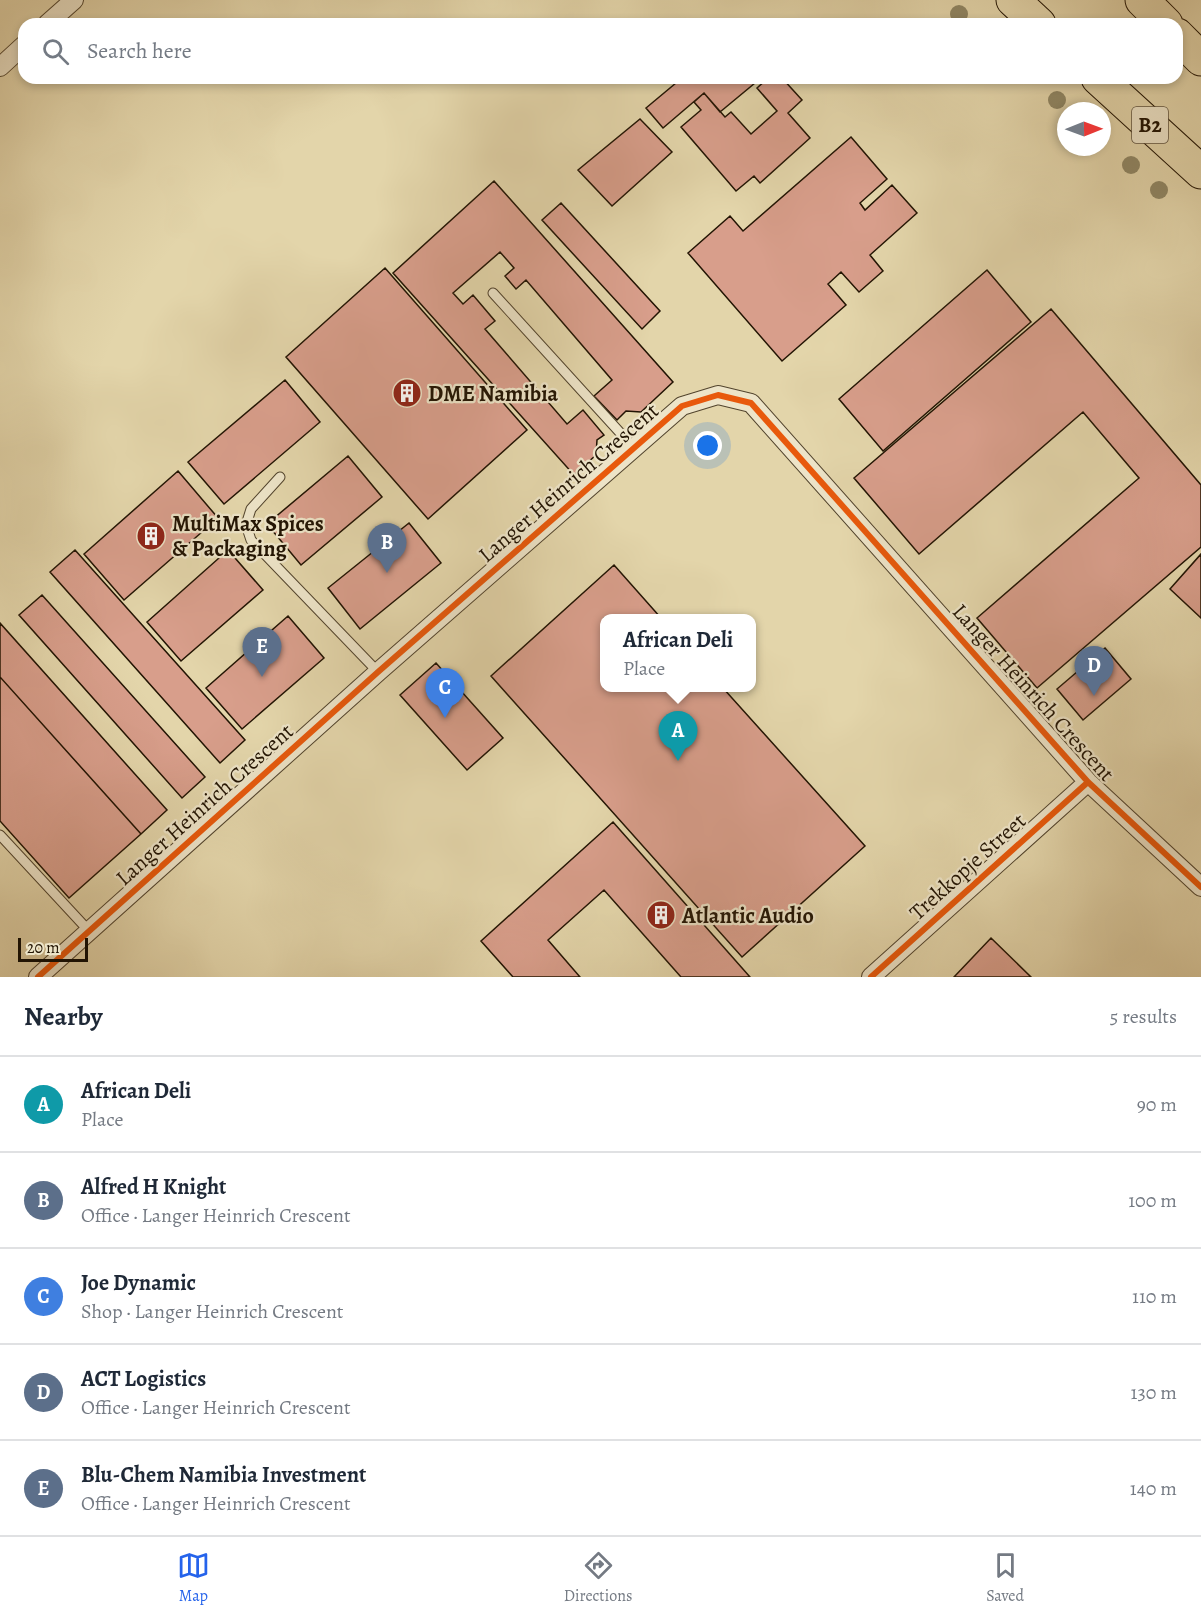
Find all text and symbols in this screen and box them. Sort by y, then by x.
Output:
search box [18,18,1183,84]
icon: search [39,35,72,68]
text: Search here [87,36,192,66]
north arrow [1057,102,1111,156]
road number: B2 [1132,107,1168,143]
building icon: DME Namibia [391,377,423,409]
place label: DME Namibia [428,379,559,409]
street label: Langer Heinrich Crescent [472,396,665,569]
your location [693,431,722,460]
place label: MultiMax Spices & Packaging [172,509,324,564]
building icon: MultiMax Spices & Packaging [135,520,167,552]
pin: B [368,524,406,573]
street label: Langer Heinrich Crescent [945,597,1121,788]
popup [600,614,756,692]
text: African Deli [623,625,733,655]
pin: E [242,628,282,677]
pin: D [1074,646,1114,696]
text: Place [623,655,665,682]
pin: C [426,668,464,718]
pin: A [658,712,698,761]
street label: Langer Heinrich Crescent [109,717,300,893]
street label: Trekkopje Street [903,806,1032,927]
building icon: Atlantic Audio [645,899,677,931]
place label: Atlantic Audio [681,901,814,931]
scale bar [18,935,88,962]
text: 20 m [27,937,60,959]
text: Nearby [24,999,103,1034]
text: 5 results [1110,1003,1177,1030]
text: African Deli [81,1076,191,1106]
text: A [37,1091,50,1118]
text: 90 m [1137,1091,1177,1118]
text: Place [81,1106,123,1133]
text: Alfred H Knight [81,1172,226,1202]
text: B [37,1187,50,1214]
text: 100 m [1128,1187,1177,1214]
text: Office · Langer Heinrich Crescent [81,1202,351,1229]
text: Joe Dynamic [81,1268,196,1298]
text: C [37,1283,50,1310]
text: 110 m [1132,1283,1177,1310]
text: Shop · Langer Heinrich Crescent [81,1298,343,1325]
text: ACT Logistics [81,1364,206,1394]
text: D [37,1379,50,1406]
text: 130 m [1131,1379,1177,1406]
text: Office · Langer Heinrich Crescent [81,1394,351,1421]
text: Blu-Chem Namibia Investment [81,1460,366,1490]
text: E [38,1475,49,1502]
text: 140 m [1130,1475,1177,1502]
text: Office · Langer Heinrich Crescent [81,1490,351,1517]
tab: Map [177,1549,210,1607]
tab: Directions [564,1549,632,1607]
tab: Saved [986,1549,1024,1607]

